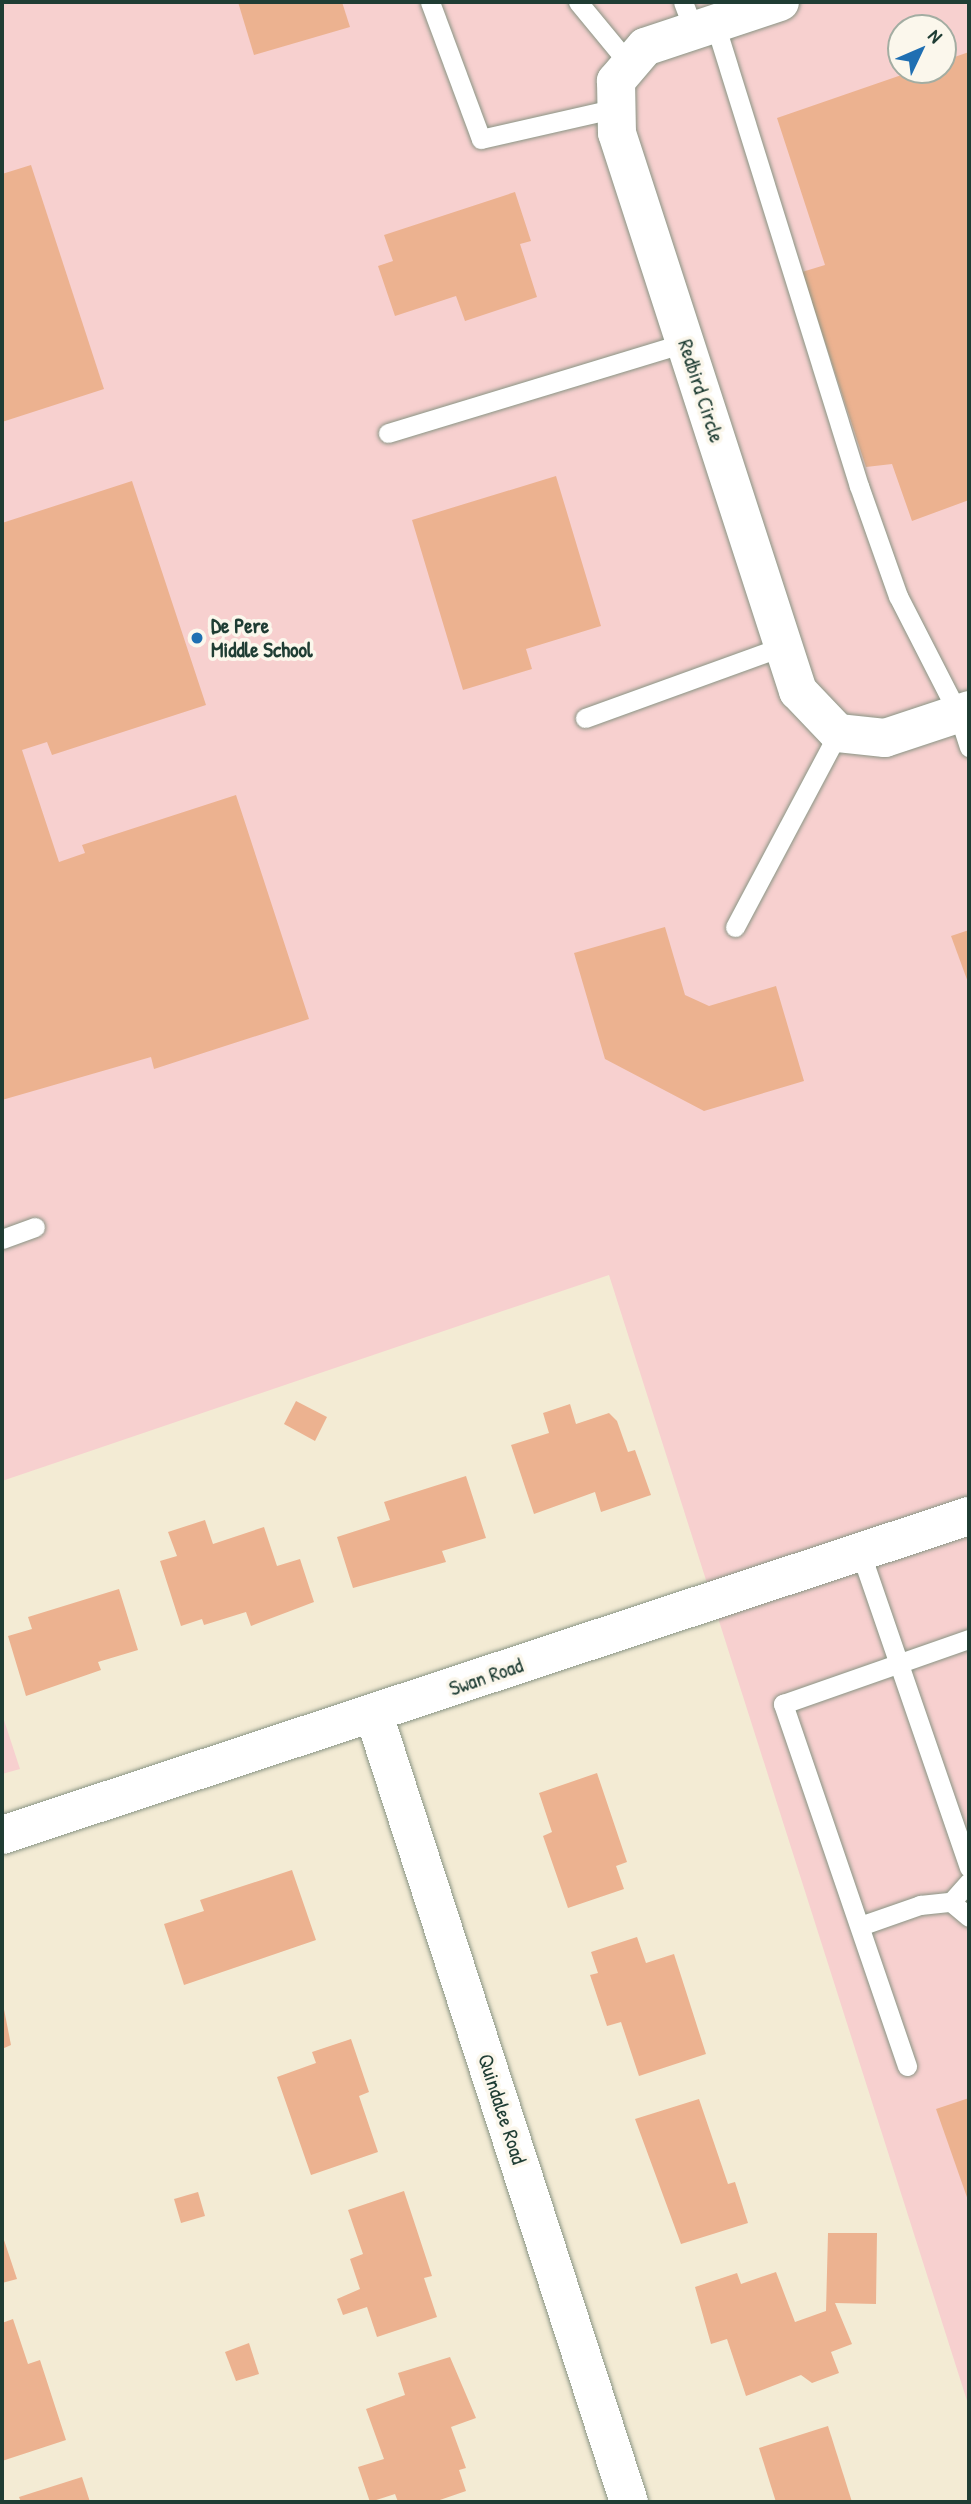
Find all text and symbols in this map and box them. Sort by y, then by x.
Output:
north arrow [887,14,957,84]
text: N [923,23,949,48]
street label: Redbird Circle [672,336,730,446]
place label: De Pere Middle School [211,613,312,663]
marker: De Pere Middle School [189,630,205,646]
street label: Swan Road [446,1653,526,1701]
street label: Quindalee Road [472,2051,532,2167]

